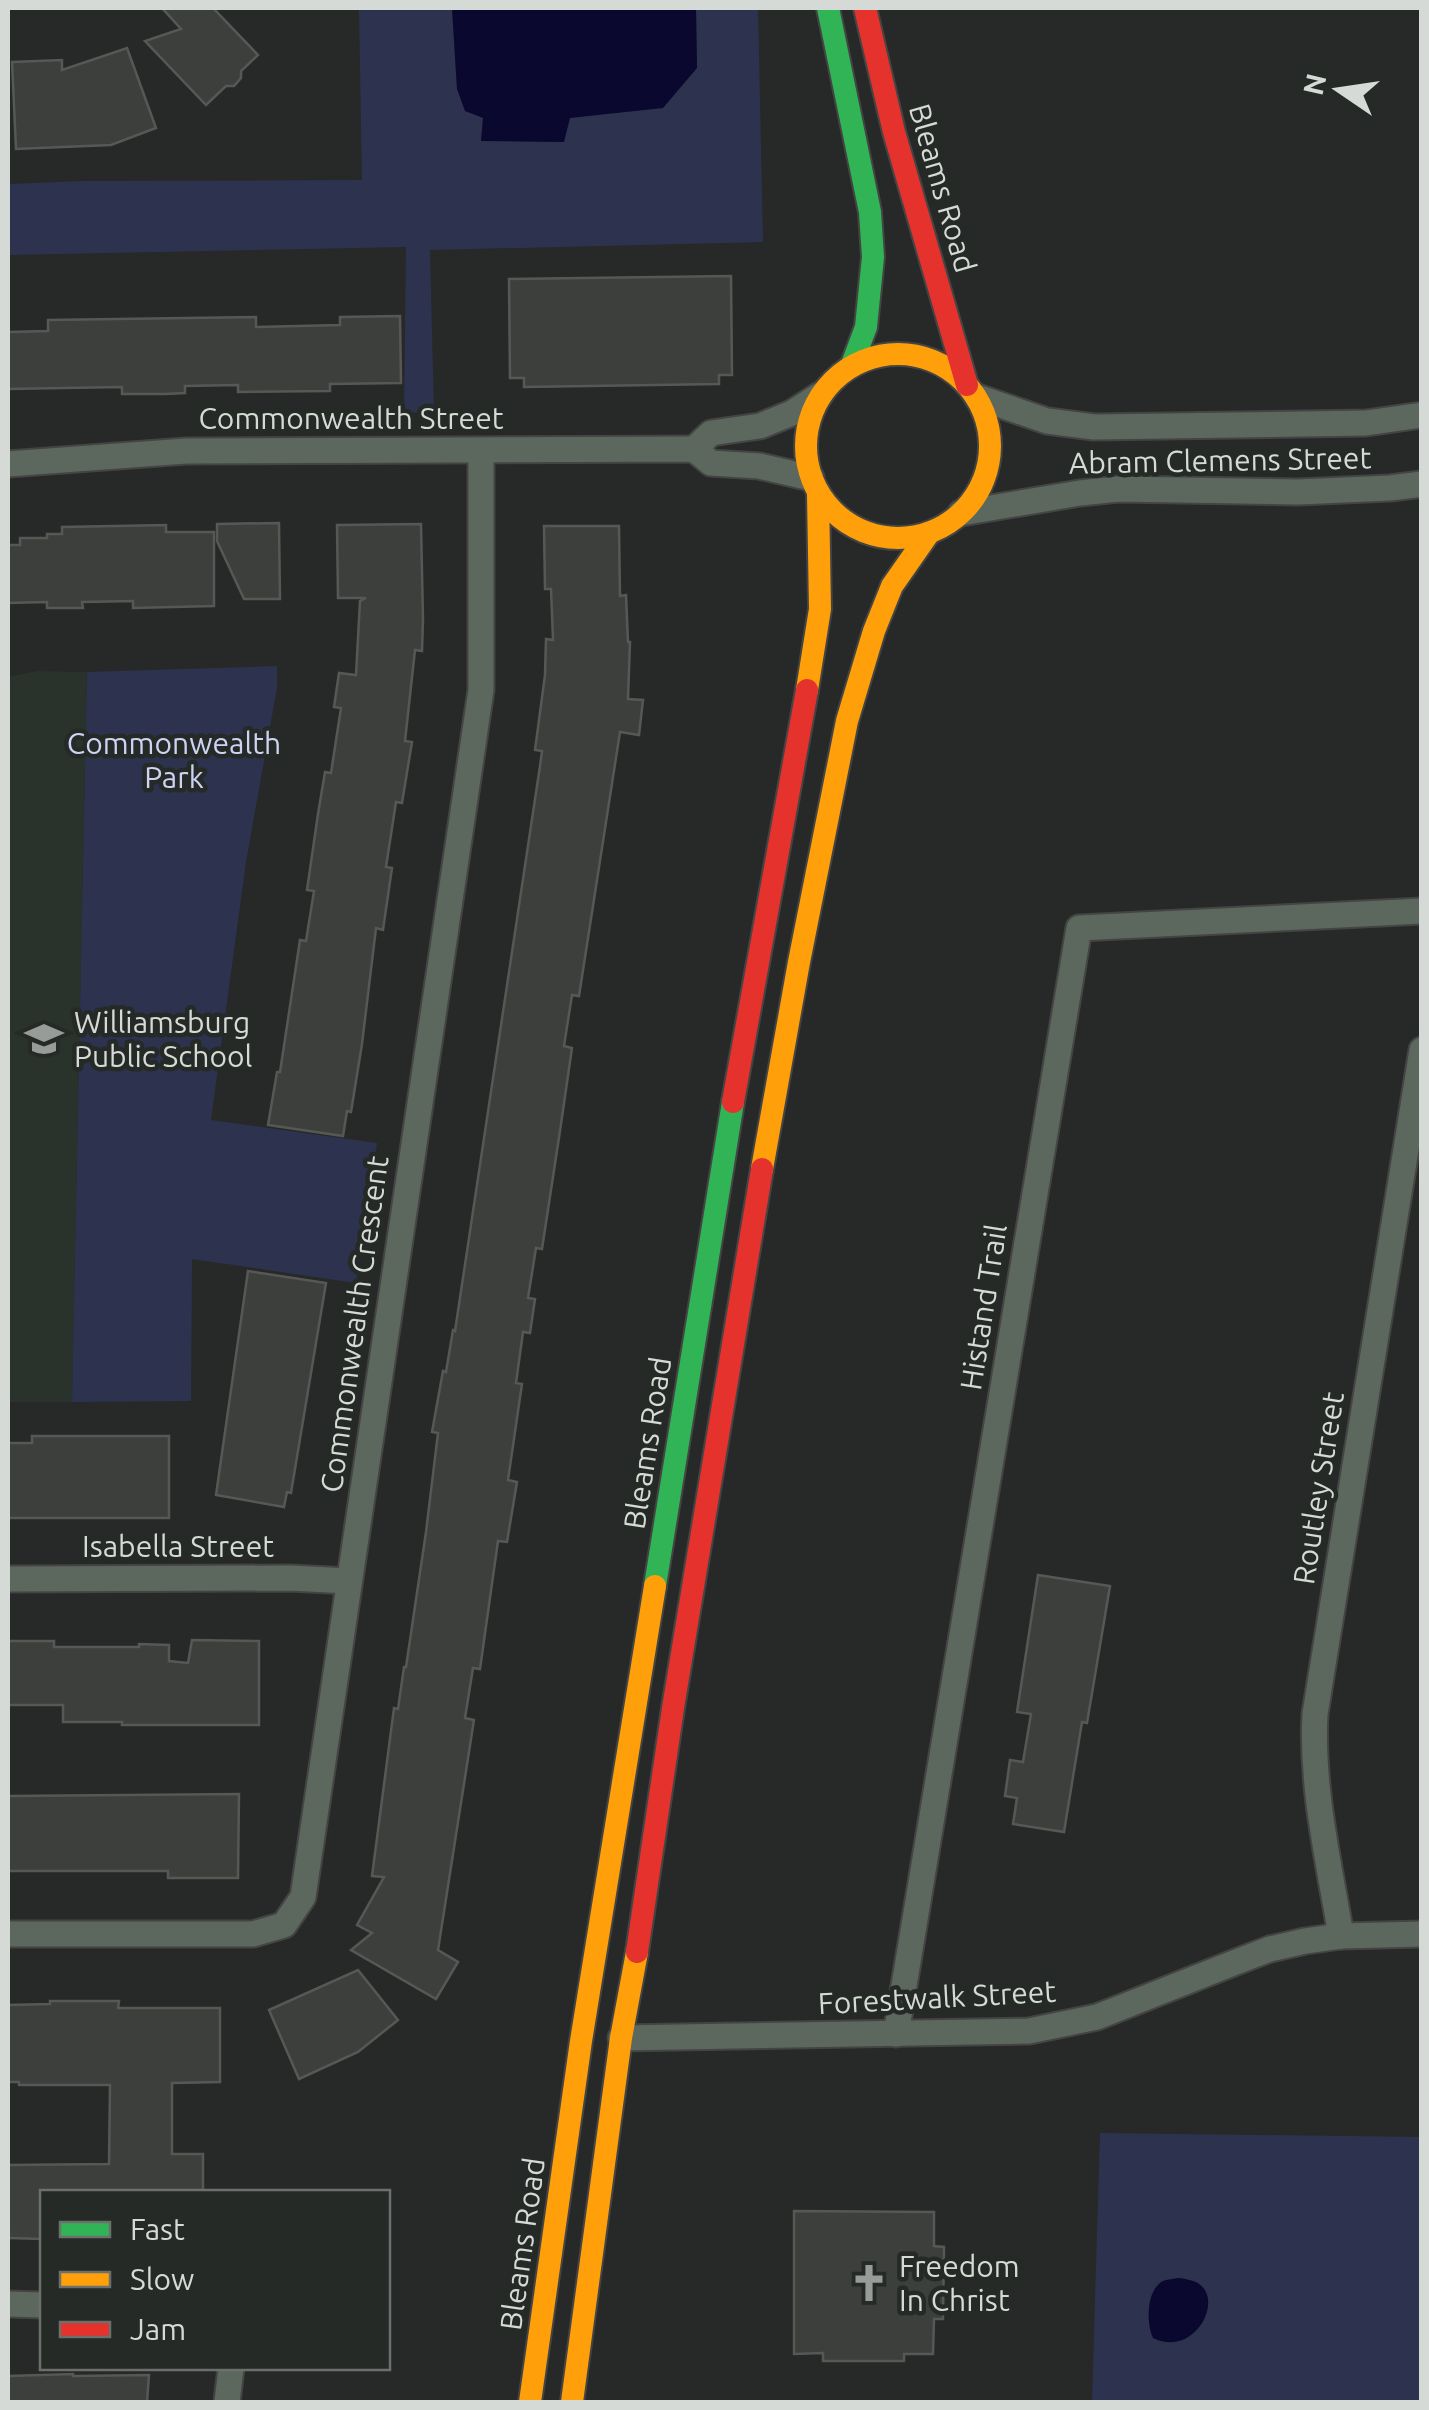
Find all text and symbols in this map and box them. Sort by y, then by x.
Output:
north arrow [1289,40,1389,140]
text: N [1297,71,1332,98]
street label: Bleams Road [903,100,983,276]
street label: Commonwealth Street [199,401,504,435]
street label: Abram Clemens Street [1068,440,1372,480]
park label: Commonwealth Park [67,726,281,794]
place label: Williamsburg Public School [74,1005,252,1073]
school or university icon: Williamsburg Public School [23,1018,65,1060]
street label: Commonwealth Crescent [314,1153,395,1495]
street label: Histand Trail [953,1221,1013,1392]
street label: Bleams Road [617,1354,677,1532]
street label: Routley Street [1286,1389,1350,1587]
street label: Isabella Street [82,1529,274,1563]
street label: Forestwalk Street [817,1974,1057,2020]
street label: Bleams Road [493,2156,551,2332]
legend [40,2190,390,2370]
text: Fast [130,2212,185,2246]
place label: Freedom In Christ [899,2249,1020,2317]
text: Slow [130,2262,194,2296]
church icon: Freedom In Christ [848,2262,890,2304]
text: Jam [130,2312,186,2346]

